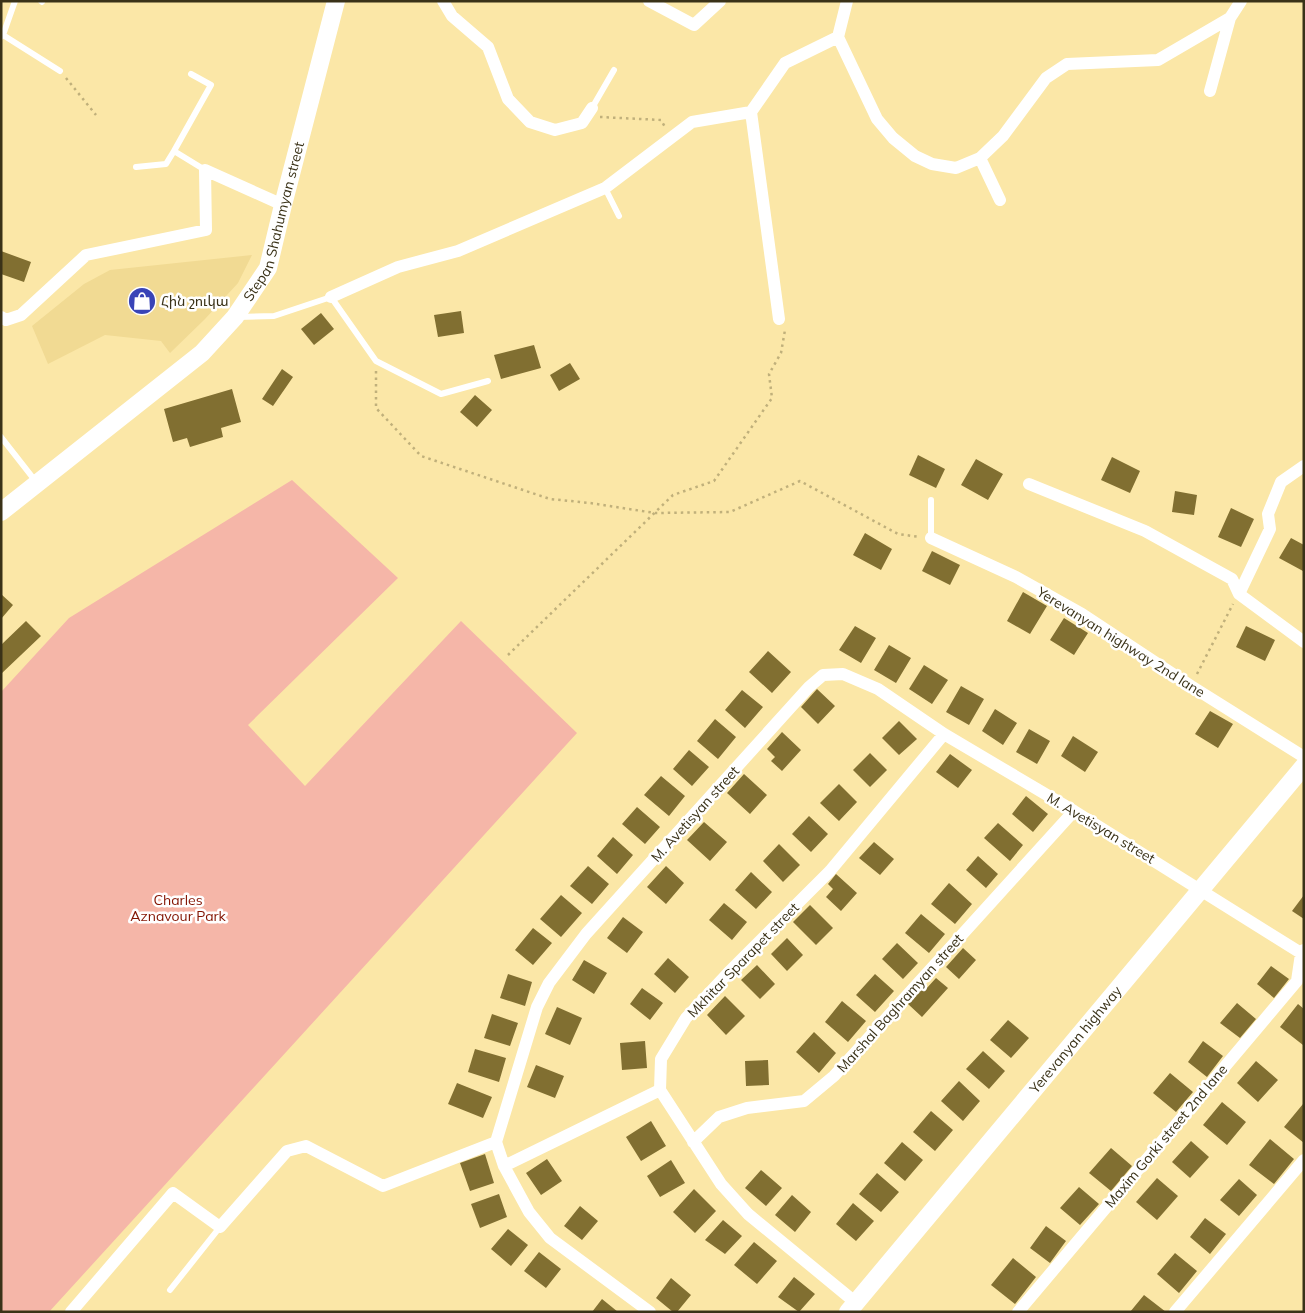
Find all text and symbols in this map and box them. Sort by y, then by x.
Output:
street label: Stepan Shahumyan street [239,140,308,305]
shop icon: Հին շուկա [127,286,157,316]
place label: Հին շուկա [161,292,229,310]
street label: Yerevanyan highway 2nd lane [1033,582,1208,701]
street label: M. Avetisyan street [647,762,743,866]
street label: M. Avetisyan street [1044,789,1159,867]
park label: Charles Aznavour Park [130,891,227,925]
street label: Mkhitar Sparapet street [683,899,803,1021]
street label: Marshal Baghramyan street [833,930,967,1076]
street label: Yerevanyan highway [1025,982,1126,1098]
street label: Maxim Gorki street 2nd lane [1101,1061,1231,1211]

